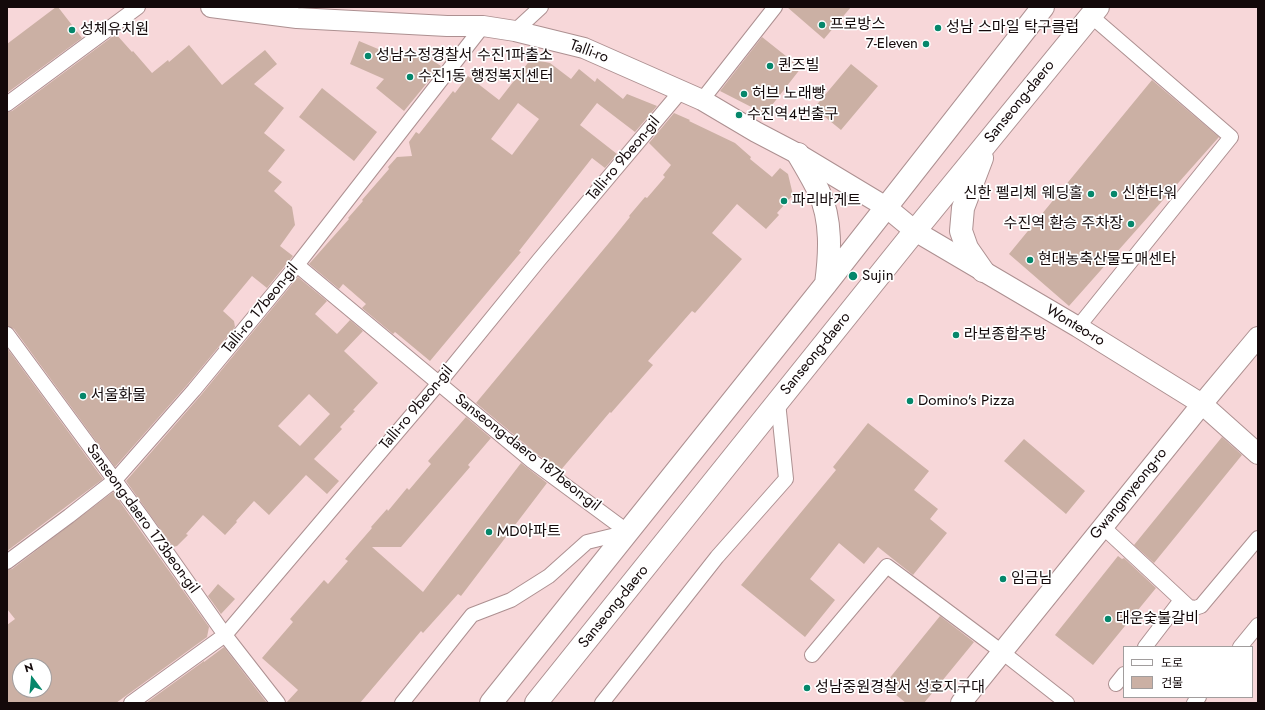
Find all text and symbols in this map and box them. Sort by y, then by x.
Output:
place label: 프로방스 [830,16,885,34]
place label: 성남 스마일 탁구클럽 [946,19,1079,37]
marker: 프로방스 [817,20,827,30]
place label: 성체유치원 [80,21,149,39]
marker: 성남 스마일 탁구클럽 [933,23,943,33]
marker: 성체유치원 [67,25,77,35]
place label: 7-Eleven [866,35,918,53]
street label: Talli-ro [567,37,611,67]
marker: 7-Eleven [921,39,931,49]
place label: 성남수정경찰서 수진1파출소 [376,47,553,65]
marker: 성남수정경찰서 수진1파출소 [363,51,373,61]
place label: 퀸즈빌 [778,57,819,75]
street label: Sanseong-daero [981,57,1059,147]
marker: 퀸즈빌 [765,61,775,71]
place label: 수진1동 행정복지센터 [418,68,553,86]
marker: 수진1동 행정복지센터 [405,72,415,82]
place label: 허브 노래빵 [752,85,825,103]
marker: 허브 노래빵 [739,89,749,99]
place label: 수진역4번출구 [747,106,839,124]
marker: 수진역4번출구 [734,110,744,120]
street label: Talli-ro 9beon-gil [584,113,664,205]
place label: 신한 펠리체 웨딩홀 [964,185,1083,203]
place label: 신한타워 [1122,185,1177,203]
marker: 신한 펠리체 웨딩홀 [1086,189,1096,199]
marker: 신한타워 [1109,189,1119,199]
place label: 파리바게트 [792,192,861,210]
marker: 파리바게트 [779,196,789,206]
place label: 수진역 환승 주차장 [1004,215,1123,233]
marker: 수진역 환승 주차장 [1126,219,1136,229]
place label: 현대농축산물도매센타 [1038,251,1176,269]
marker: 현대농축산물도매센타 [1025,255,1035,265]
street label: Talli-ro 17beon-gil [219,260,303,358]
place label: Sujin [862,267,894,285]
marker: Sujin [847,270,859,282]
street label: Wonteo-ro [1042,301,1108,351]
street label: Sanseong-daero [777,309,855,399]
place label: 라보종합주방 [964,326,1047,344]
marker: 라보종합주방 [951,330,961,340]
street label: Talli-ro 9beon-gil [377,362,457,454]
place label: 서울화물 [91,387,146,405]
marker: 서울화물 [78,391,88,401]
street label: Sanseong-daero 187beon-gil [451,391,603,515]
place label: Domino's Pizza [918,392,1015,410]
marker: Domino's Pizza [905,396,915,406]
street label: Sanseong-daero 173beon-gil [82,441,202,597]
street label: Gwangmyeong-ro [1087,445,1171,543]
place label: MD아파트 [497,523,561,541]
marker: MD아파트 [484,527,494,537]
street label: Sanseong-daero [575,562,653,652]
place label: 임금님 [1011,570,1052,588]
marker: 임금님 [998,574,1008,584]
place label: 대운숯불갈비 [1116,610,1199,628]
marker: 대운숯불갈비 [1103,614,1113,624]
legend [1123,646,1253,698]
text: 도로 [1161,654,1183,672]
north arrow [12,658,52,698]
text: N [23,659,35,676]
text: 건물 [1161,674,1183,692]
place label: 성남중원경찰서 성호지구대 [815,679,985,697]
marker: 성남중원경찰서 성호지구대 [802,683,812,693]

